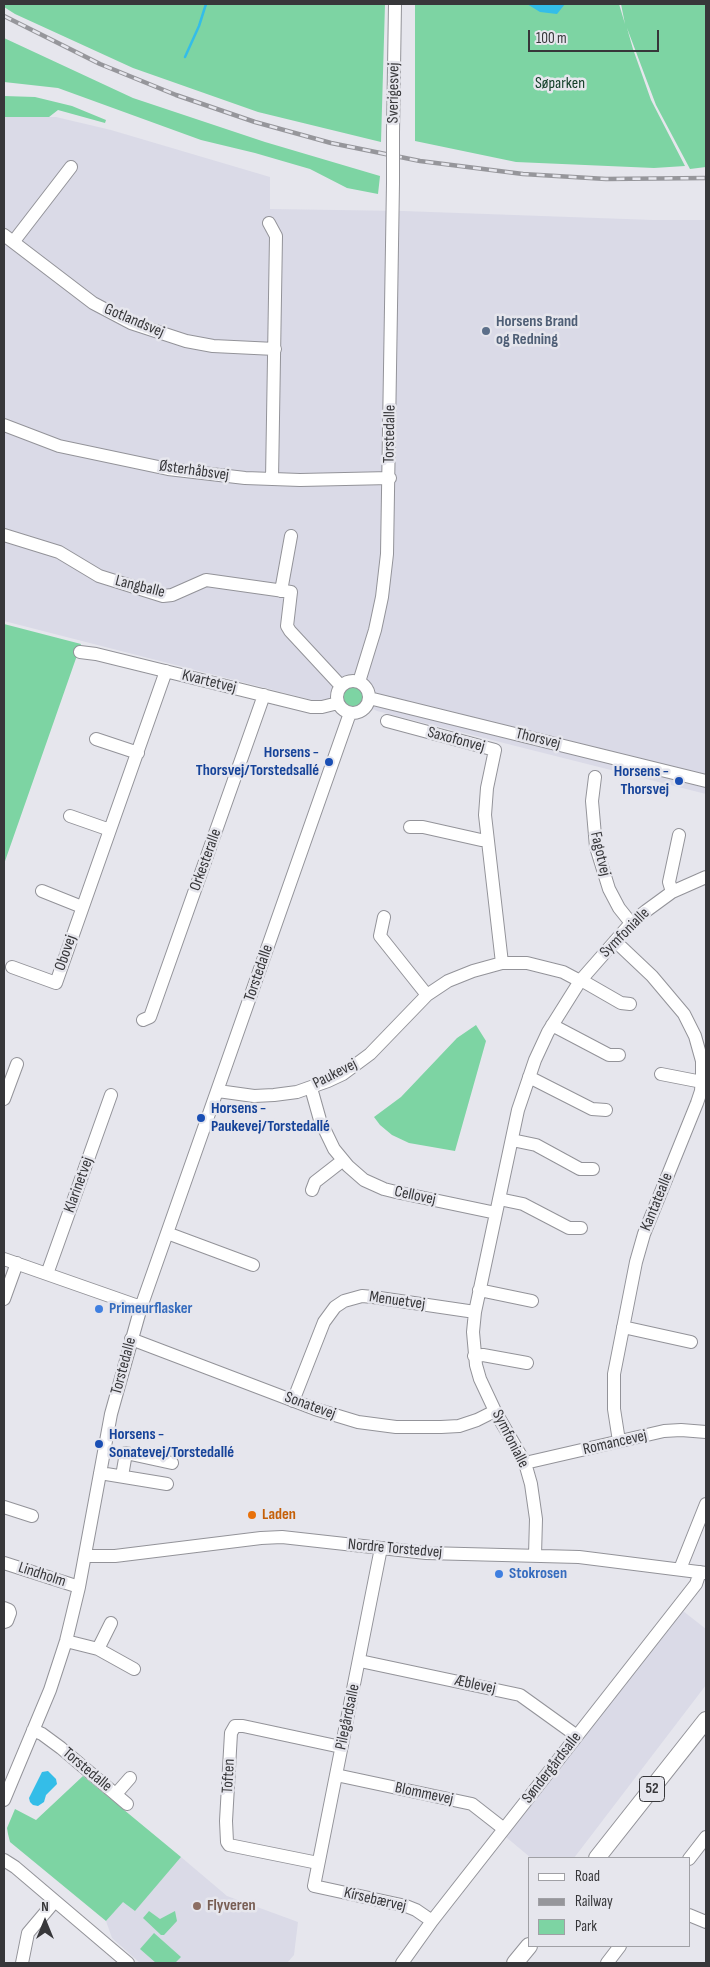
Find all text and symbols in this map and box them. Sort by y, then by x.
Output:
scale bar [530,20,661,52]
text: 100 m [536,29,567,48]
street label: Sverigesvej [384,63,404,123]
park label: Søparken [535,74,585,94]
street label: Gotlandsvej [101,300,167,342]
place label: Horsens Brand og Redning [496,312,578,350]
marker: Horsens Brand og Redning [480,325,492,337]
street label: Torstedalle [380,405,400,463]
street label: Østerhåbsvej [158,457,230,485]
street label: Langballe [113,572,167,602]
street label: Kvartetvej [180,666,238,698]
street label: Saxofonvej [425,723,487,757]
street label: Thorsvej [514,724,562,754]
place label: Horsens - Thorsvej/Torstedsallé [196,743,319,781]
marker: Horsens - Thorsvej/Torstedsallé [323,756,335,768]
place label: Horsens - Thorsvej [614,762,669,800]
marker: Horsens - Thorsvej [673,775,685,787]
street label: Orkesteralle [186,826,226,894]
street label: Fagotvej [586,830,614,878]
street label: Symfonialle [596,904,654,962]
street label: Obovej [51,933,81,973]
street label: Torstedalle [240,942,278,1004]
street label: Paukevej [310,1055,360,1093]
place label: Horsens - Paukevej/Torstedallé [211,1099,330,1137]
marker: Horsens - Paukevej/Torstedallé [195,1112,207,1124]
street label: Klarinetvej [60,1155,98,1215]
street label: Kantatealle [637,1170,677,1234]
street label: Cellovej [393,1182,437,1210]
street label: Menuetvej [368,1288,426,1314]
place label: Primeurflasker [109,1299,192,1319]
marker: Primeurflasker [93,1303,105,1315]
street label: Torstedalle [107,1335,141,1397]
street label: Sonatevej [282,1388,338,1424]
street label: Symfonialle [487,1407,533,1471]
place label: Horsens - Sonatevej/Torstedallé [109,1425,234,1463]
street label: Romancevej [581,1426,649,1460]
marker: Horsens - Sonatevej/Torstedallé [93,1438,105,1450]
place label: Laden [262,1505,296,1525]
marker: Laden [246,1509,258,1521]
street label: Nordre Torstedvej [347,1535,443,1563]
street label: Lindholm [16,1558,68,1592]
place label: Stokrosen [509,1564,567,1584]
marker: Stokrosen [493,1568,505,1580]
street label: Æblevej [453,1671,497,1699]
street label: Pilegårdsalle [332,1682,364,1752]
street label: Søndergårdsalle [518,1729,586,1807]
street label: Torstedalle [58,1744,116,1796]
street label: Toften [219,1758,239,1794]
road number: 52 [640,1776,664,1802]
street label: Blommevej [393,1778,455,1810]
legend [528,1857,690,1947]
text: Road [575,1867,600,1886]
street label: Kirsebærvej [342,1884,408,1916]
text: Railway [575,1892,613,1911]
place label: Flyveren [207,1896,256,1916]
north arrow [20,1897,70,1947]
text: N [41,1898,49,1915]
marker: Flyveren [191,1900,203,1912]
text: Park [575,1917,597,1936]

